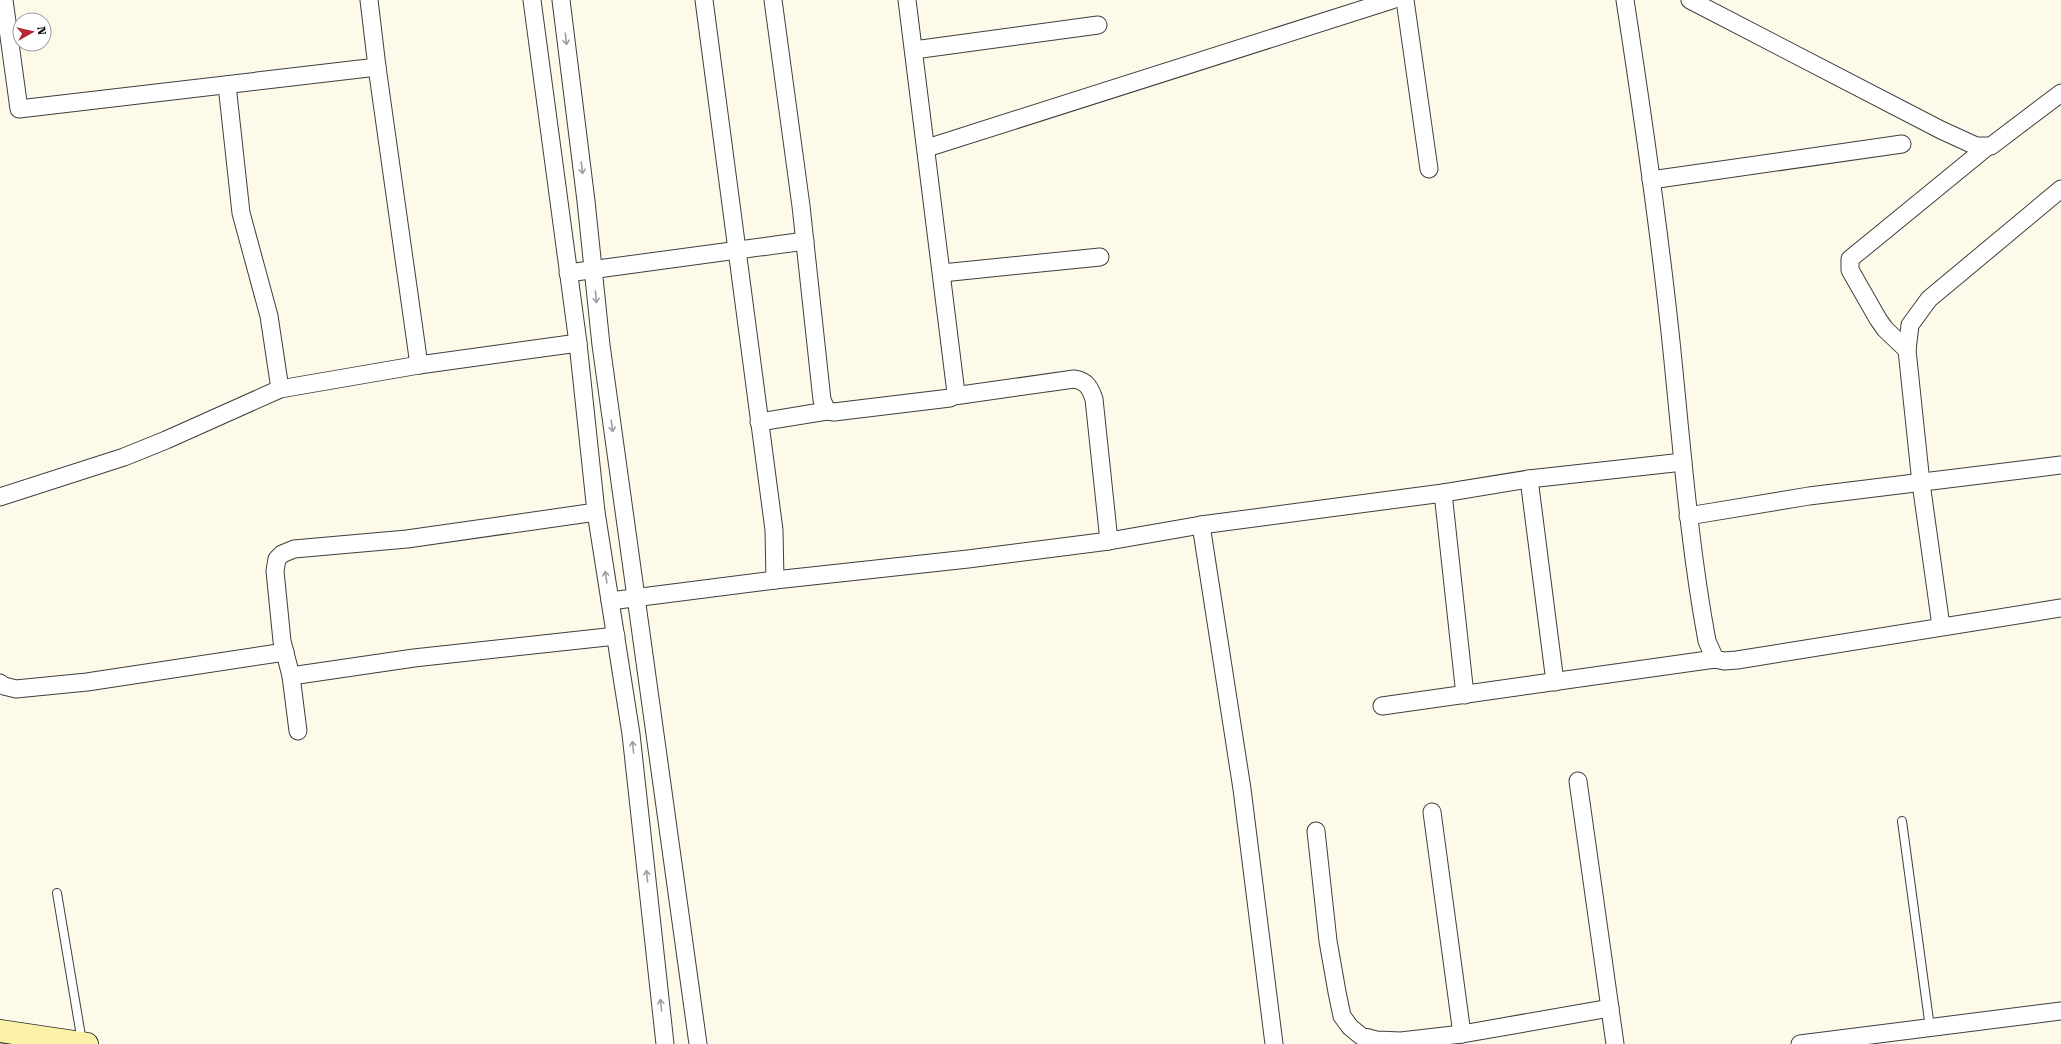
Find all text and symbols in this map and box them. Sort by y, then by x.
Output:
north arrow [12,12,52,52]
text: N [34,26,49,36]
one-way arrow [562,32,570,45]
one-way arrow [578,161,586,174]
one-way arrow [592,290,599,303]
one-way arrow [608,419,616,432]
one-way arrow [602,571,610,584]
one-way arrow [629,741,636,754]
one-way arrow [643,870,650,883]
one-way arrow [657,999,665,1012]

